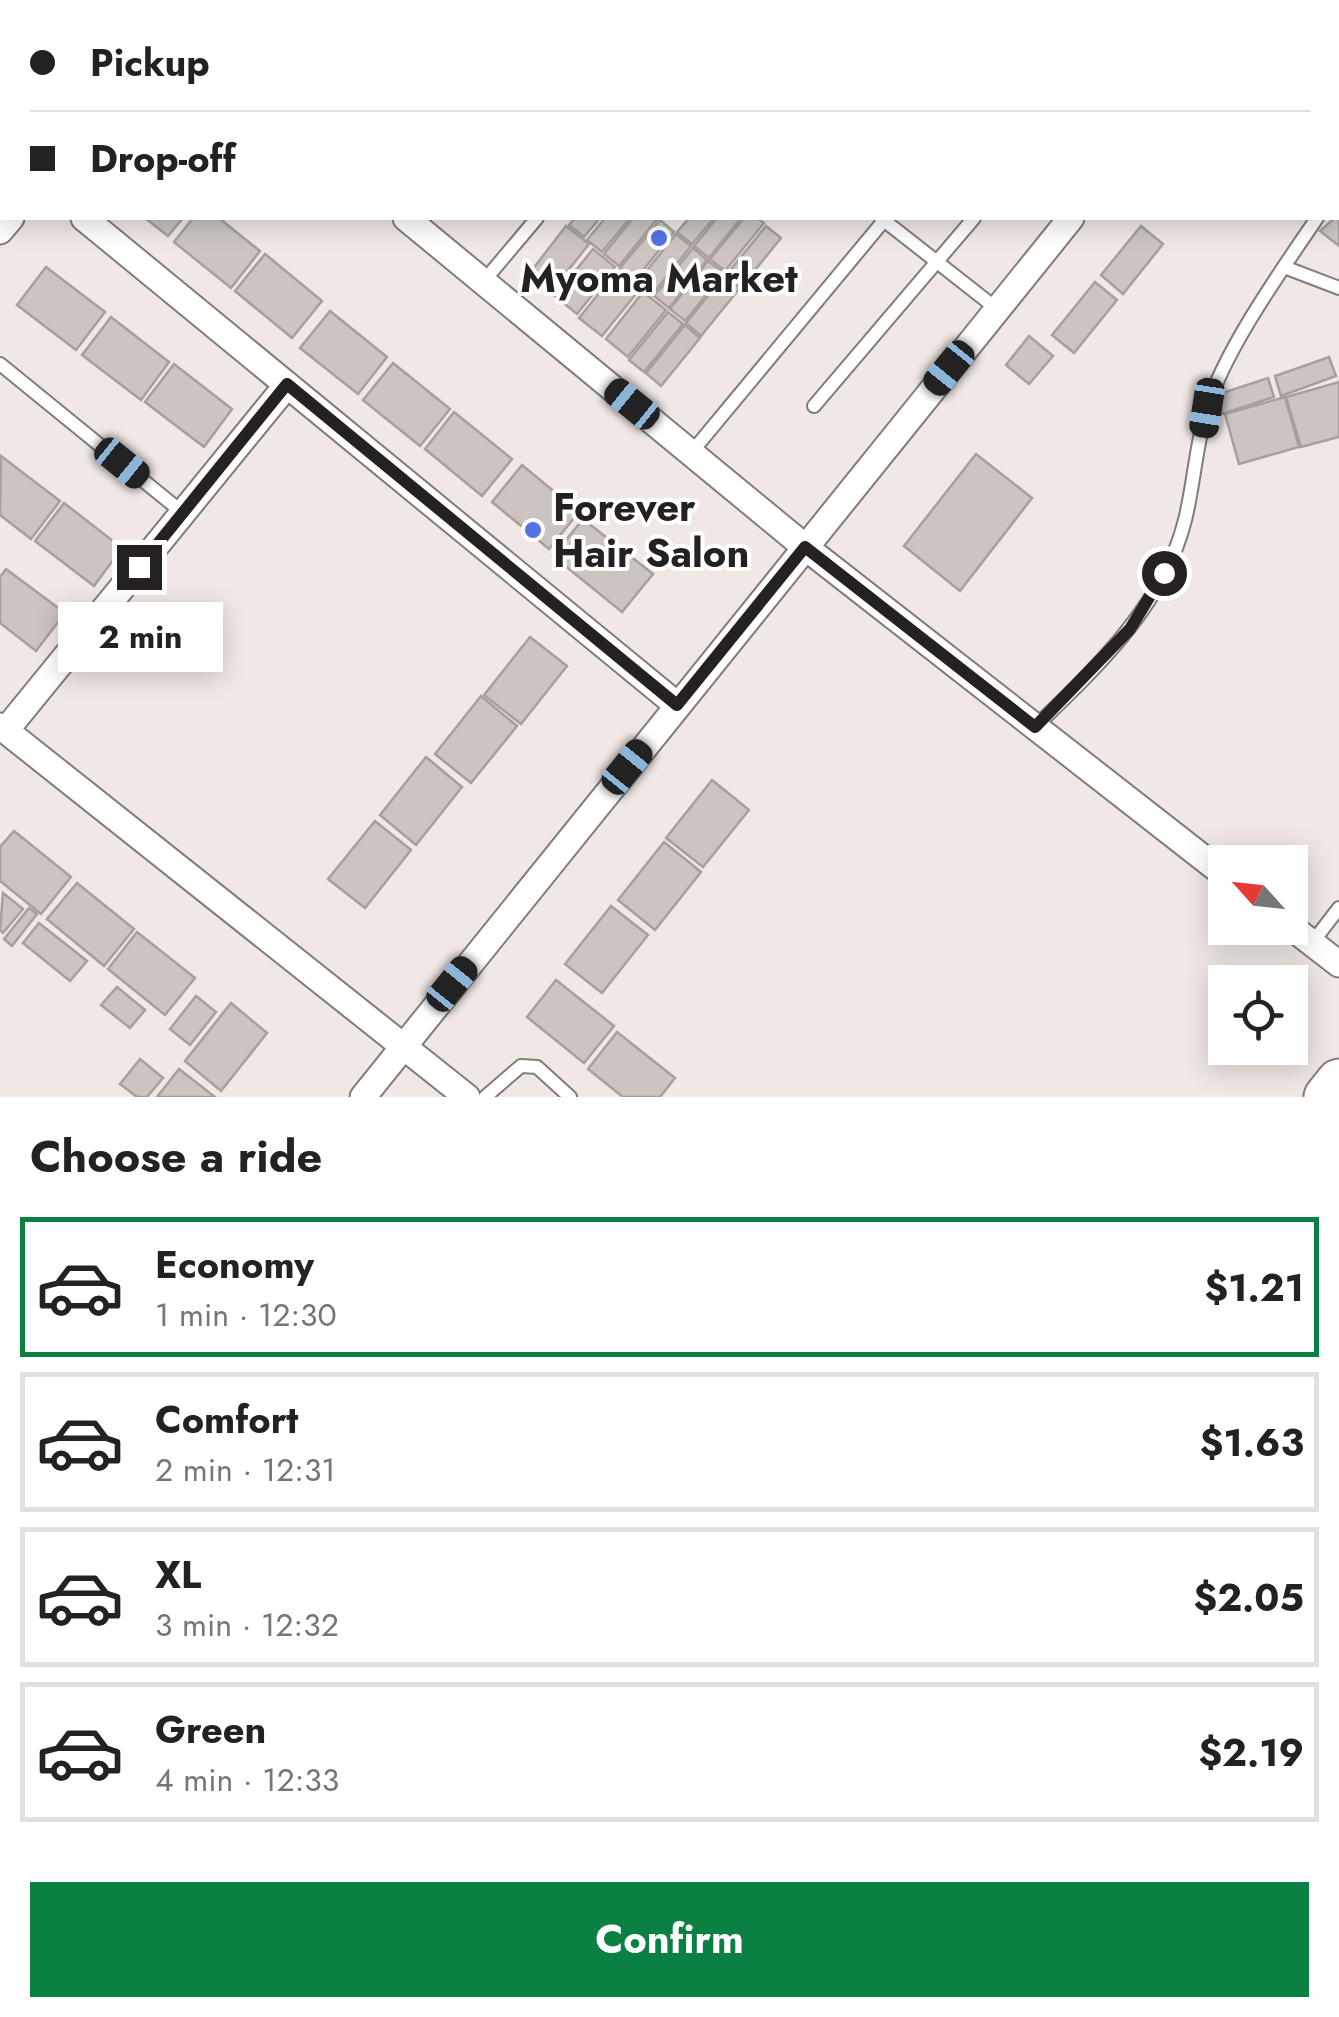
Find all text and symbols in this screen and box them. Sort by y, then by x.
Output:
text: Pickup [90,35,210,90]
text: Drop-off [90,131,236,186]
marker: Myoma Market [648,227,670,249]
place label: Myoma Market [520,249,798,307]
car [918,335,980,401]
car [599,373,665,435]
car [1187,376,1227,440]
car [89,432,155,494]
place label: Forever Hair Salon [553,478,749,582]
marker: Forever Hair Salon [522,519,544,541]
route end [117,545,162,590]
route start [1142,551,1187,596]
callout: 2 min [56,602,222,672]
text: 2 min [98,614,183,660]
car [596,734,658,800]
north arrow [1208,845,1308,945]
map controls [1208,845,1308,1065]
car [421,951,483,1017]
button: locate [1208,965,1308,1065]
text: Choose a ride [30,1124,322,1189]
text: Economy [155,1237,314,1292]
icon: car [35,1242,125,1332]
text: $1.21 [1205,1260,1304,1315]
text: 1 min · 12:30 [155,1292,337,1338]
text: Comfort [155,1392,298,1447]
icon: car [35,1397,125,1487]
text: $1.63 [1200,1415,1304,1470]
text: 2 min · 12:31 [155,1447,336,1493]
text: XL [155,1547,201,1602]
icon: car [35,1552,125,1642]
text: $2.05 [1194,1570,1304,1625]
text: 3 min · 12:32 [155,1602,339,1648]
text: Green [155,1702,266,1757]
icon: car [35,1707,125,1797]
text: $2.19 [1198,1725,1304,1780]
text: 4 min · 12:33 [155,1757,339,1803]
button: Confirm [30,1882,1309,1997]

